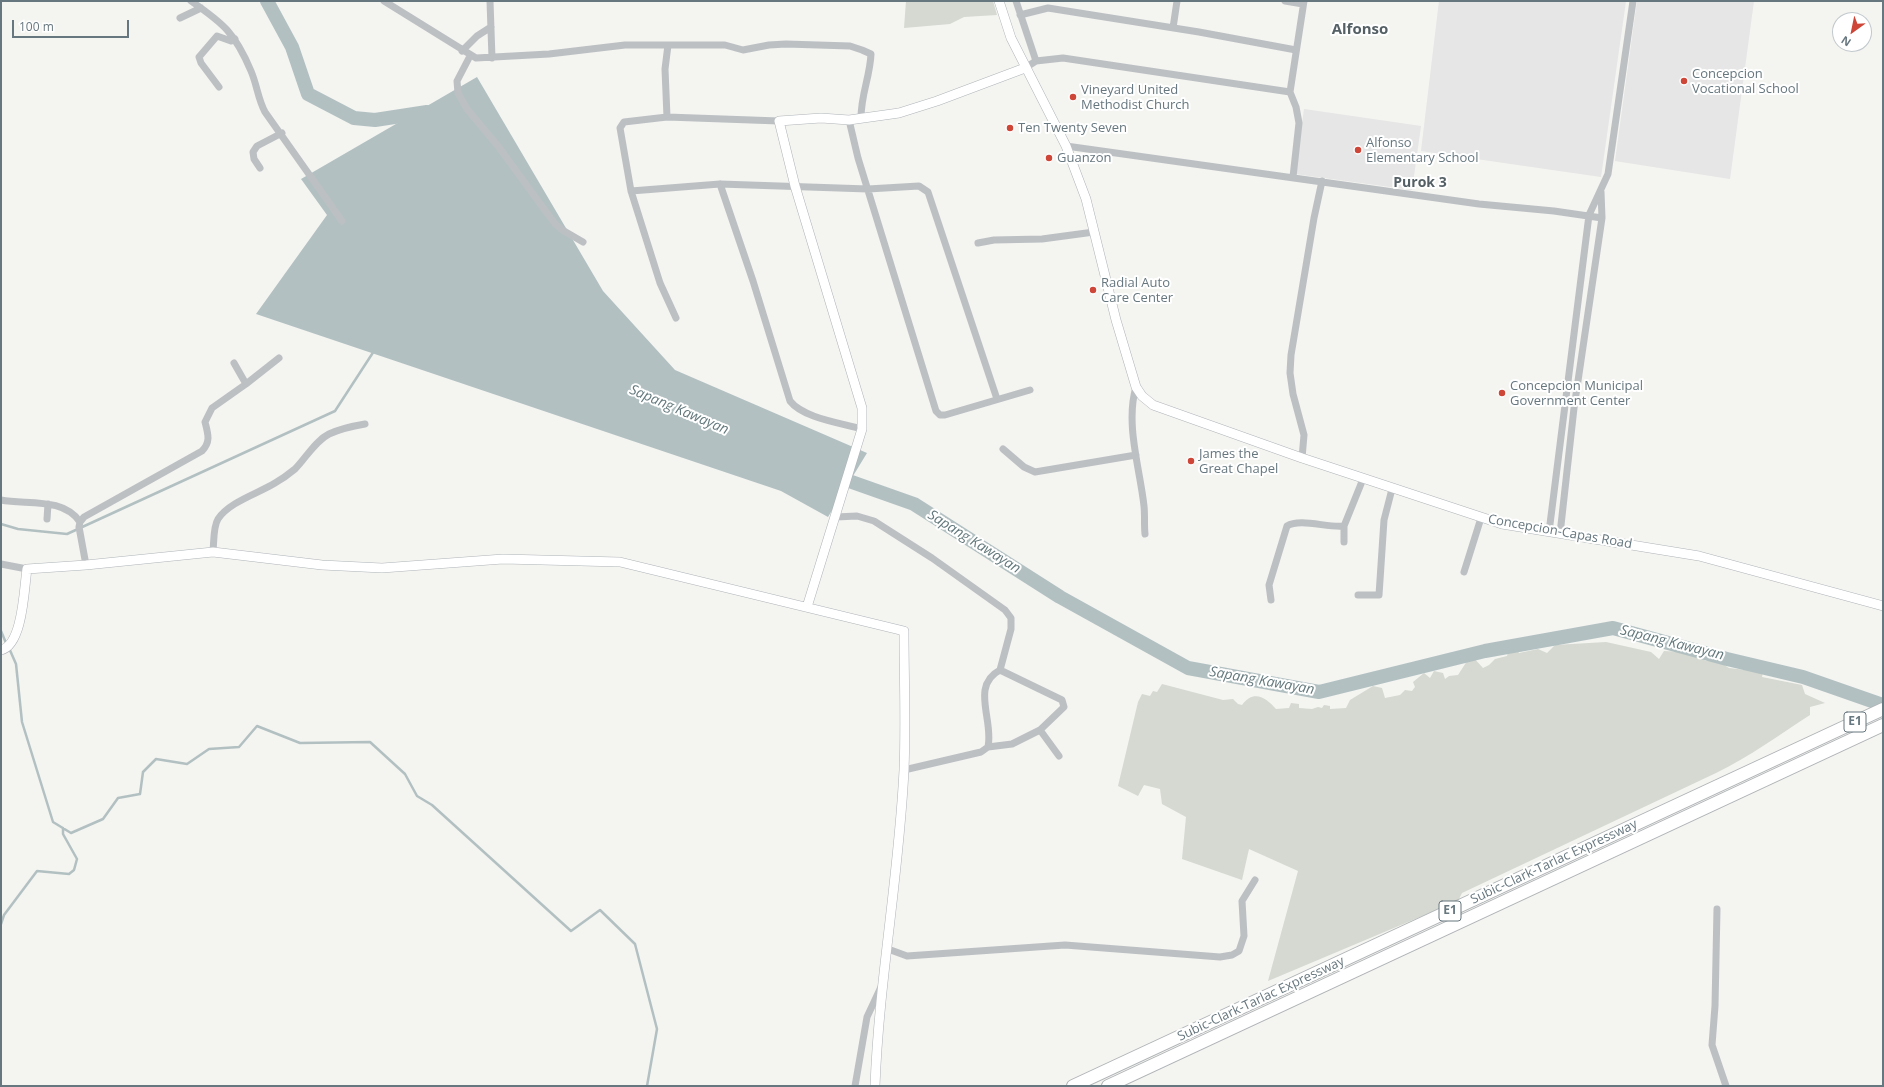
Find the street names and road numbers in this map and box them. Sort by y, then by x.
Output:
street label: Concepcion-Capas Road [1487,512,1633,552]
road number: E1 [1844,712,1866,732]
street label: Subic-Clark-Tarlac Expressway [1468,816,1640,908]
road number: E1 [1439,901,1461,921]
street label: Subic-Clark-Tarlac Expressway [1175,953,1347,1045]

